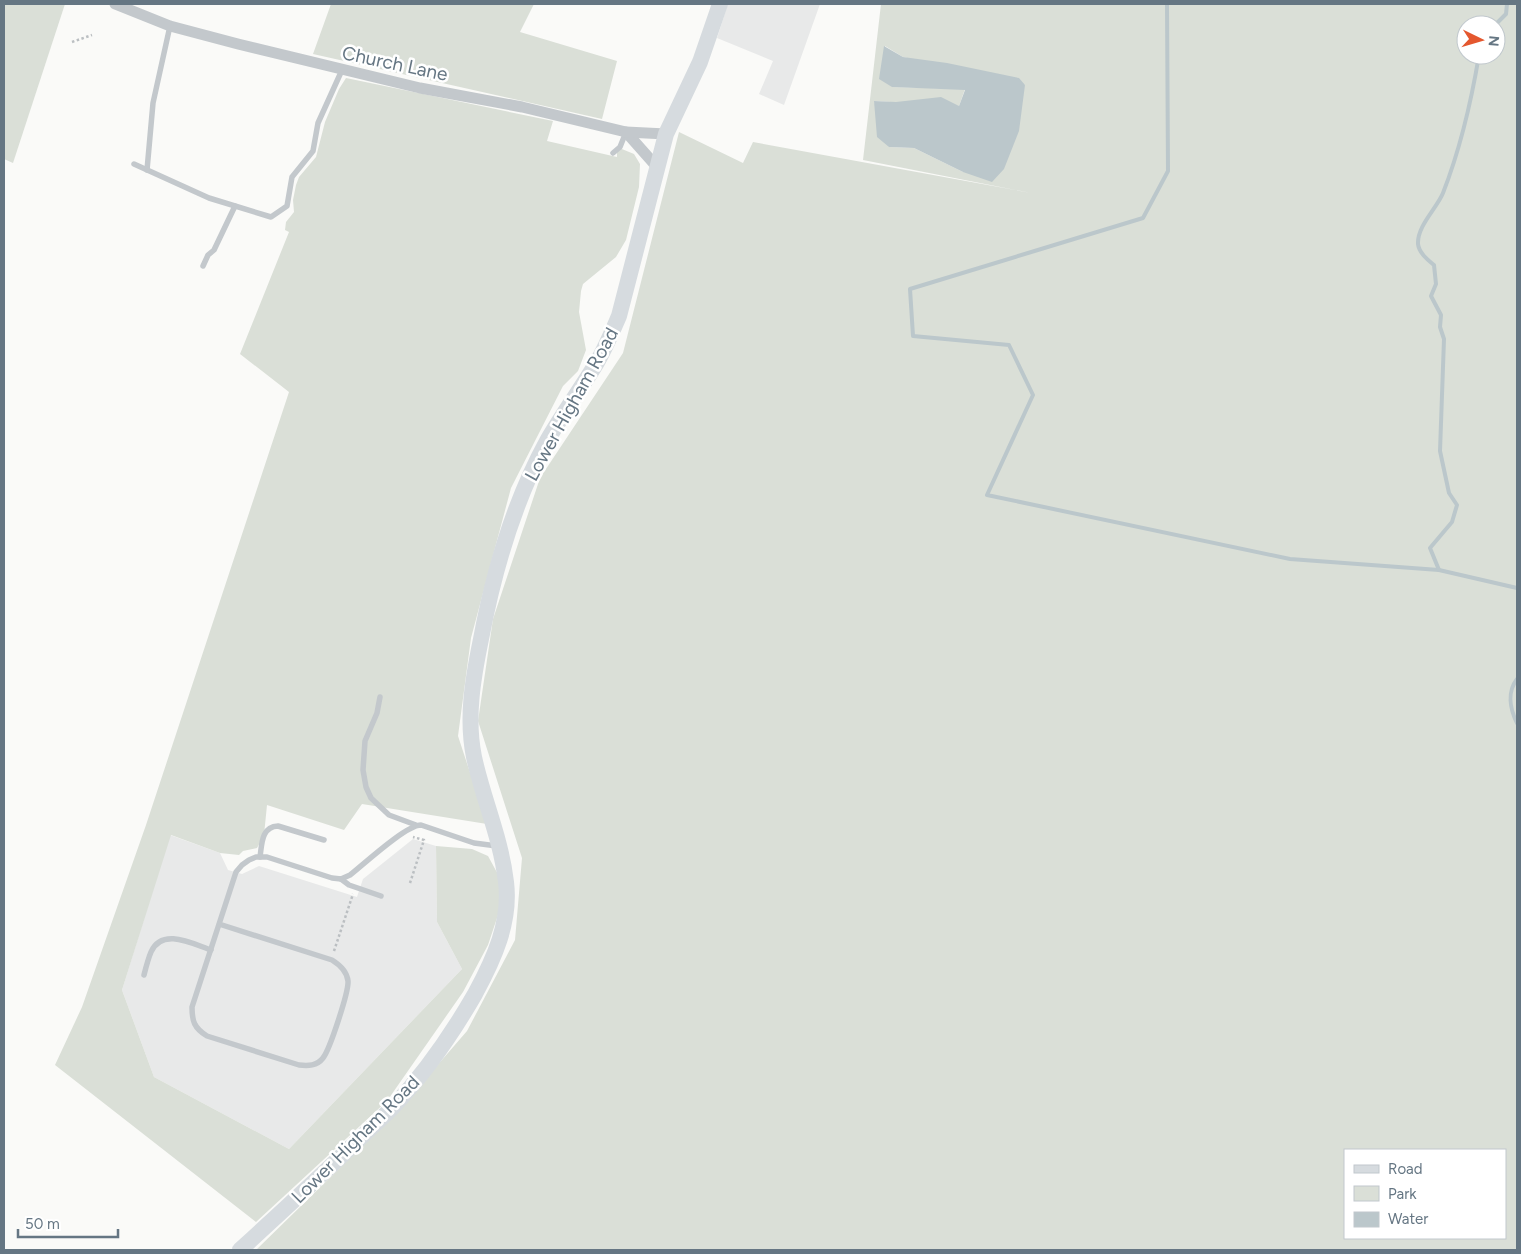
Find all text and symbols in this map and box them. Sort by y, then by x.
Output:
north arrow [1456,15,1506,65]
text: N [1485,35,1502,47]
street label: Church Lane [340,41,450,86]
street label: Lower Higham Road [520,324,623,485]
street label: Lower Higham Road [287,1071,424,1208]
legend [1344,1149,1506,1239]
text: Road [1388,1160,1423,1178]
text: Park [1388,1185,1417,1203]
scale bar [18,1206,118,1238]
text: Water [1388,1210,1428,1228]
text: 50 m [25,1215,60,1233]

